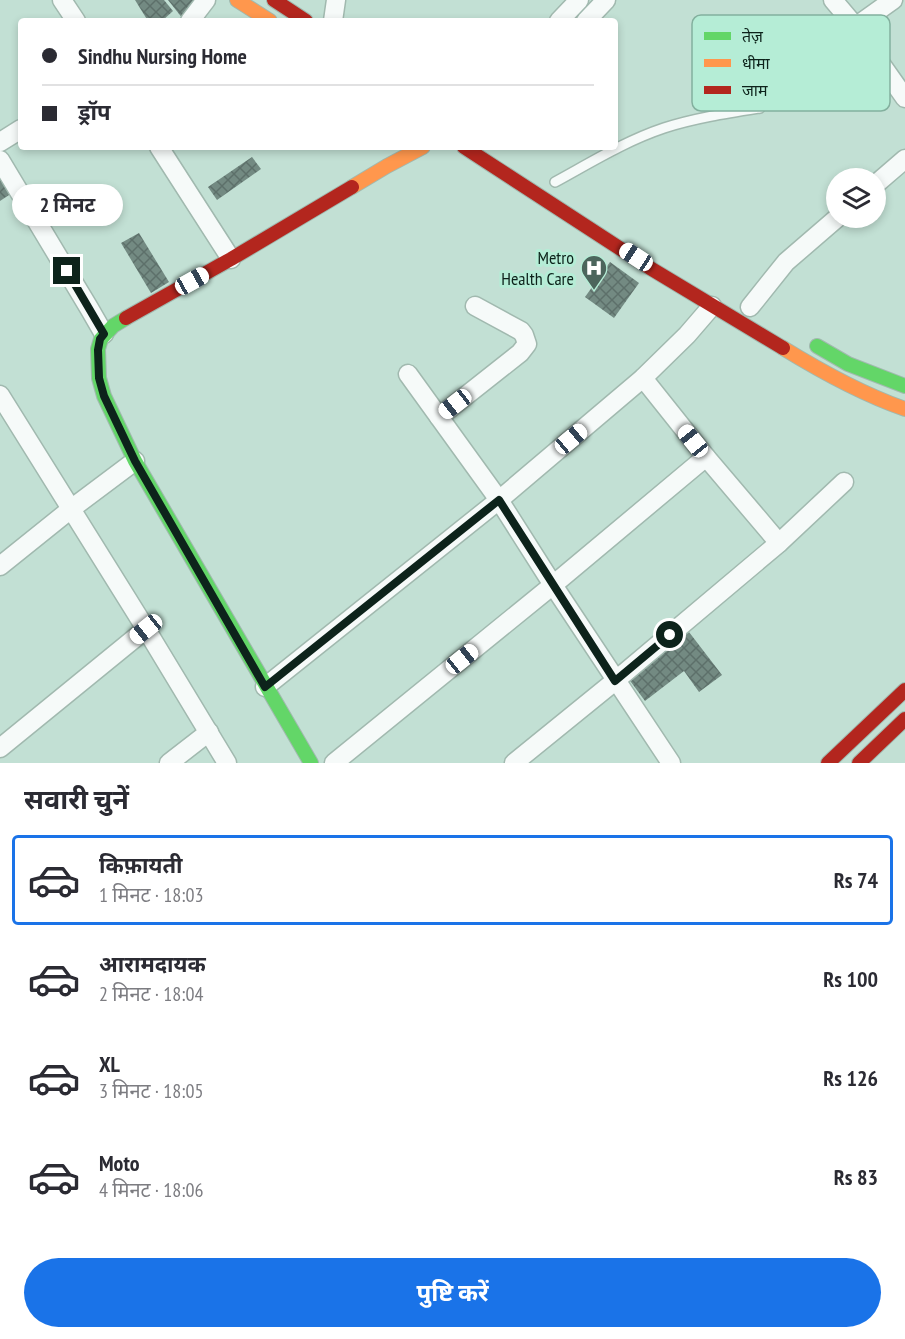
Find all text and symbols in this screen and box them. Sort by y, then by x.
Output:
legend [692,15,890,111]
text: तेज़ [742,26,764,46]
text: Sindhu Nursing Home [78,42,247,70]
text: धीमा [742,53,771,73]
text: जाम [742,80,768,100]
text: ड्रॉप [78,98,111,126]
map controls [826,168,886,228]
button: layers [826,168,886,228]
callout: 2 मिनट [11,184,122,226]
text: 2 मिनट [40,192,95,218]
car [616,240,656,274]
place label: Metro Health Care [501,246,574,290]
hospital icon: Metro Health Care [579,253,609,291]
route end [53,257,80,284]
car [172,264,212,298]
car [435,386,475,422]
car [551,421,591,457]
car [675,421,711,461]
car [126,611,166,647]
route start [656,621,683,648]
car [442,641,482,677]
text: सवारी चुनें [24,782,129,816]
text: किफ़ायती [99,851,183,879]
icon: car [27,853,81,907]
text: Rs 74 [834,866,878,894]
text: 1 मिनट · 18:03 [99,882,203,908]
text: आरामदायक [99,950,206,978]
icon: car [27,952,81,1006]
text: Rs 100 [823,965,878,993]
text: 2 मिनट · 18:04 [99,981,203,1007]
text: XL [99,1050,120,1078]
icon: car [27,1051,81,1105]
text: Rs 126 [823,1064,878,1092]
text: 3 मिनट · 18:05 [99,1078,203,1104]
text: Moto [99,1149,140,1177]
icon: car [27,1150,81,1204]
text: Rs 83 [834,1163,878,1191]
text: 4 मिनट · 18:06 [99,1177,203,1203]
button: पुष्टि करें [24,1258,881,1327]

